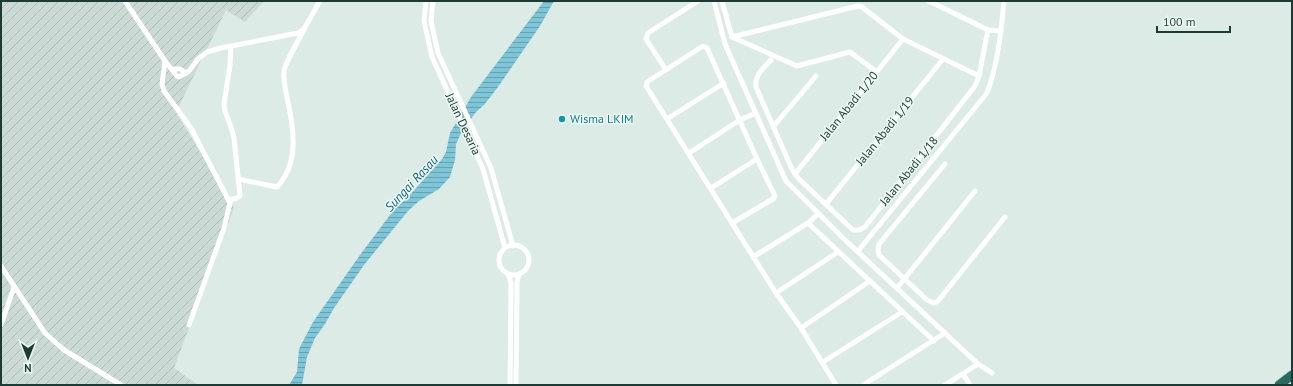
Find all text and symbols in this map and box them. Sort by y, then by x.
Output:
scale bar [1157,8,1230,34]
text: 100 m [1163,14,1196,29]
street label: Jalan Abadi 1/20 [816,68,881,144]
street label: Jalan Desaria [442,89,484,157]
street label: Jalan Abadi 1/19 [852,93,917,169]
place label: Wisma LKIM [570,111,634,126]
marker: Wisma LKIM [557,114,567,124]
street label: Jalan Abadi 1/18 [876,133,941,209]
water label: Sungai Rasau [381,151,442,215]
north arrow [8,338,48,378]
text: N [24,361,32,375]

